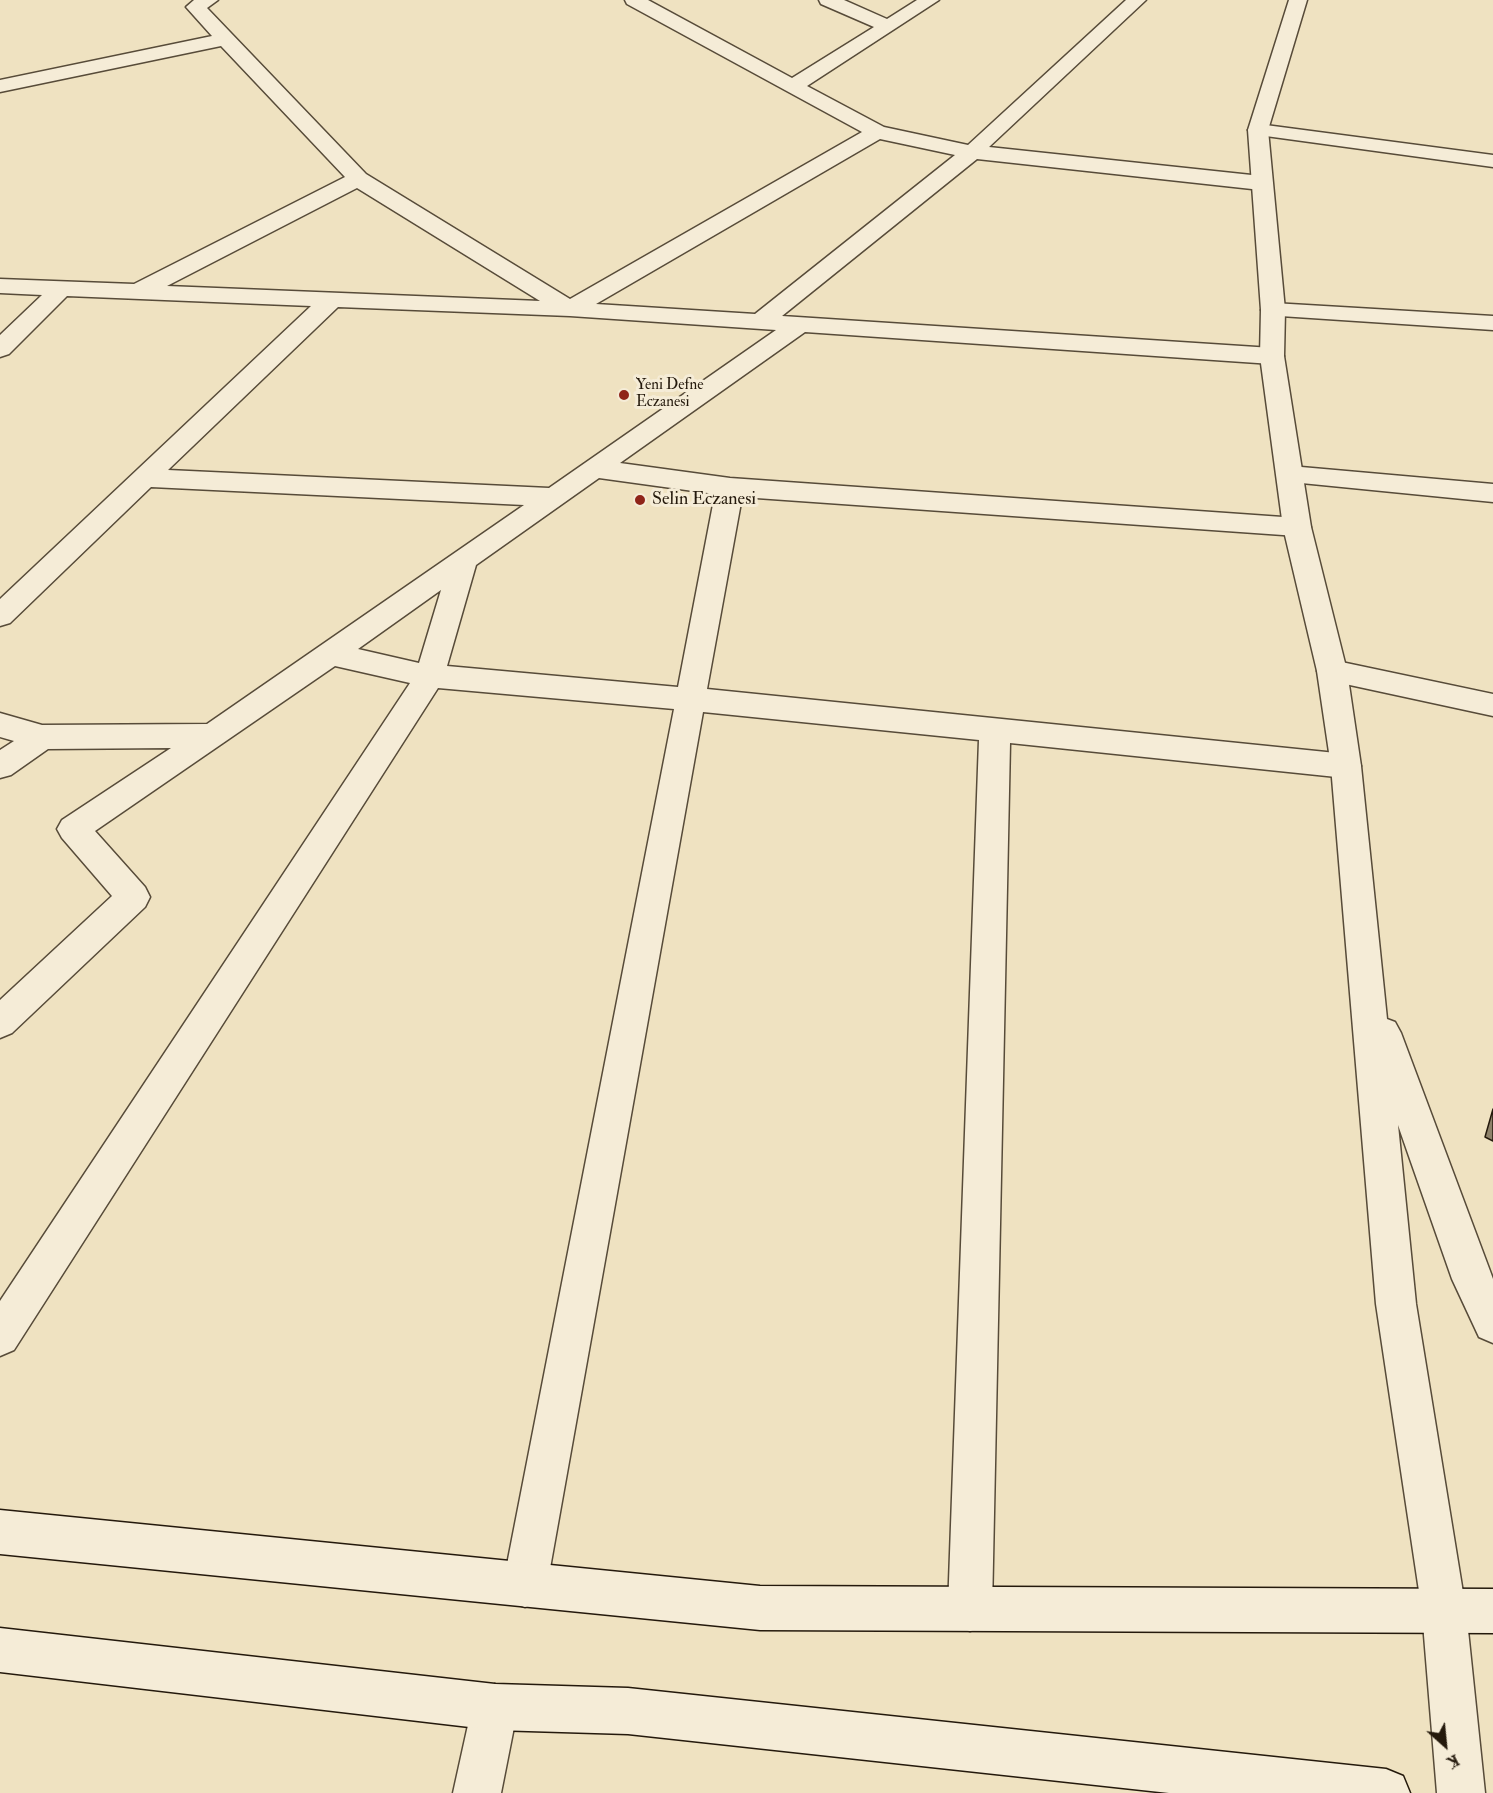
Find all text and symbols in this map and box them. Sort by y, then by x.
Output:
place label: Yeni Defne Eczanesi [636,377,703,412]
marker: Yeni Defne Eczanesi [617,388,631,402]
place label: Selin Eczanesi [652,489,756,511]
marker: Selin Eczanesi [633,493,647,507]
north arrow [1415,1715,1475,1775]
text: K [1444,1750,1463,1772]

